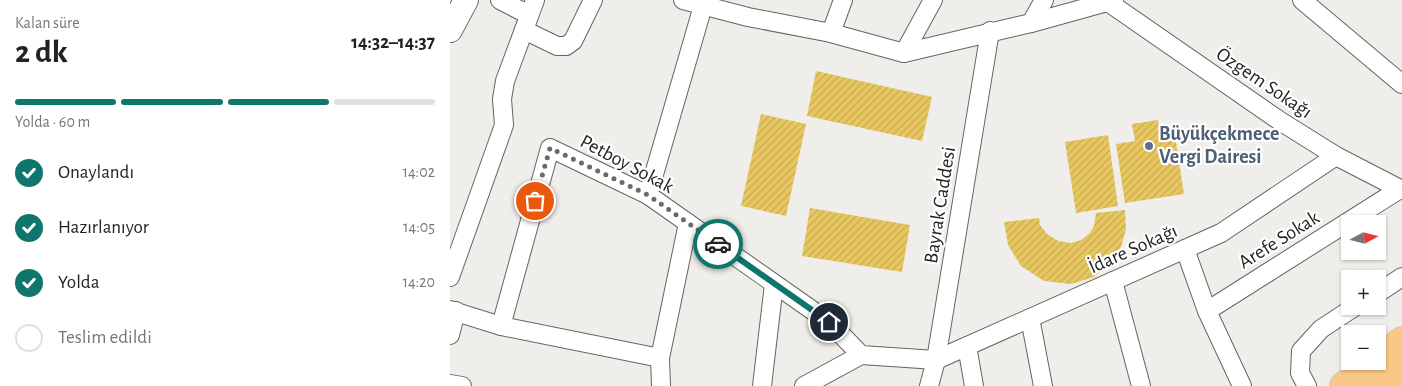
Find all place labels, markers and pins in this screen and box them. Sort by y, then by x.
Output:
place label: Büyükçekmece Vergi Dairesi [1159,124,1280,167]
marker: Büyükçekmece Vergi Dairesi [1143,140,1155,152]
pin [514,180,556,222]
pin [808,301,850,343]

